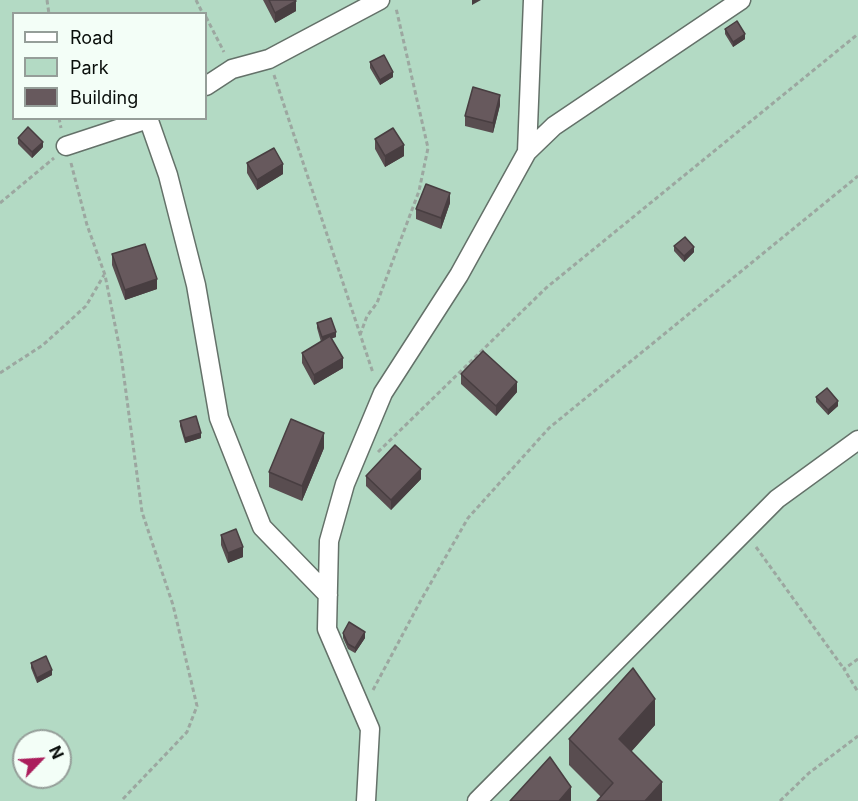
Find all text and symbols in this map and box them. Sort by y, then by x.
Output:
legend [12,12,207,120]
text: Road [70,27,113,48]
text: Park [70,57,109,78]
text: Building [70,87,138,108]
north arrow [12,729,72,789]
text: N [45,742,68,762]

